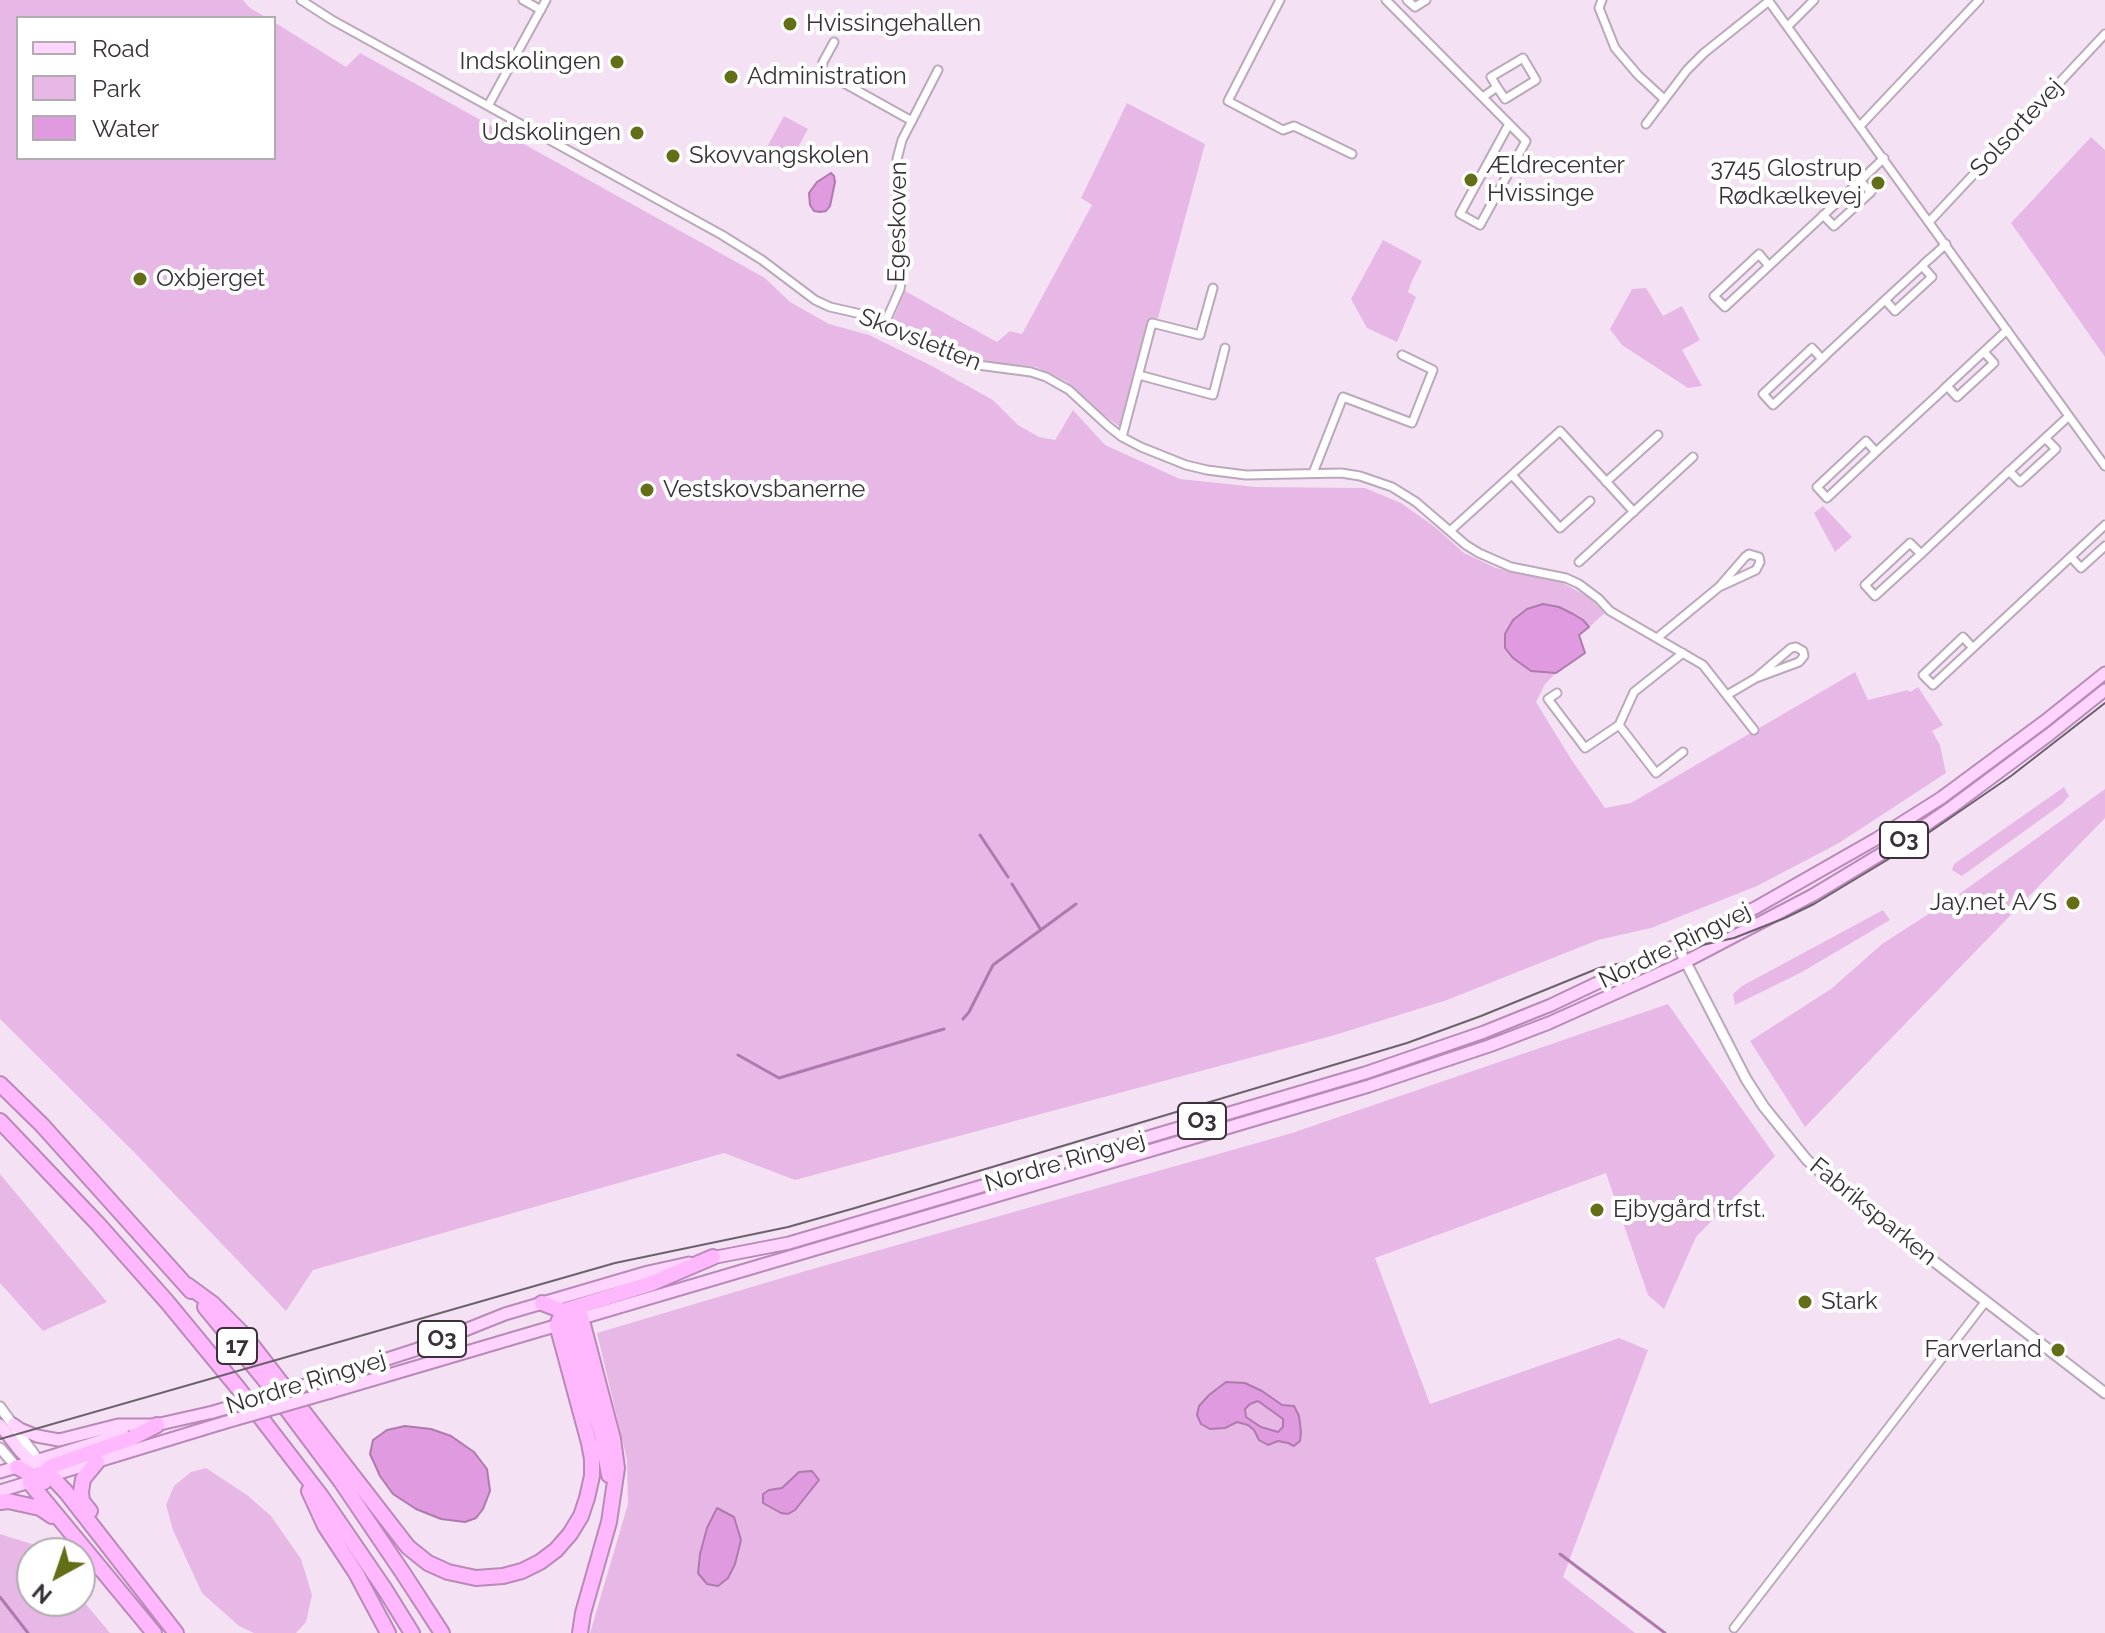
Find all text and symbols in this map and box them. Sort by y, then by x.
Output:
place label: Hvissingehallen [806,10,981,38]
marker: Hvissingehallen [781,15,799,33]
legend [16,16,276,160]
text: Road [92,34,150,63]
place label: Indskolingen [460,48,601,76]
marker: Indskolingen [608,53,626,71]
place label: Administration [747,63,907,91]
marker: Administration [722,68,740,86]
street label: Solsortevej [1964,73,2070,183]
text: Park [92,74,141,103]
text: Water [92,114,159,143]
place label: Udskolingen [482,119,621,147]
marker: Udskolingen [628,124,646,142]
place label: Skovvangskolen [689,142,869,170]
marker: Skovvangskolen [664,147,682,165]
place label: Ældrecenter Hvissinge [1487,152,1625,208]
place label: 3745 Glostrup Rødkælkevej [1710,155,1862,211]
street label: Egeskoven [883,161,913,283]
marker: Ældrecenter Hvissinge [1462,171,1480,189]
marker: 3745 Glostrup Rødkælkevej [1869,174,1887,192]
place label: Oxbjerget [156,265,265,293]
marker: Oxbjerget [131,270,149,288]
street label: Skovsletten [855,302,985,378]
place label: Vestskovsbanerne [663,476,865,504]
marker: Vestskovsbanerne [638,481,656,499]
road number: O3 [1880,822,1928,858]
place label: Jay.net A/S [1930,889,2057,917]
marker: Jay.net A/S [2064,894,2082,912]
street label: Nordre Ringvej [1594,897,1756,995]
road number: O3 [1178,1103,1226,1139]
street label: Nordre Ringvej [982,1125,1148,1199]
street label: Fabriksparken [1804,1152,1942,1272]
place label: Ejbygård trfst. [1613,1196,1766,1224]
marker: Ejbygård trfst. [1588,1201,1606,1219]
place label: Stark [1821,1288,1878,1316]
marker: Stark [1796,1293,1814,1311]
road number: O3 [418,1321,466,1357]
road number: 17 [217,1328,257,1364]
place label: Farverland [1925,1336,2042,1364]
marker: Farverland [2049,1341,2067,1359]
street label: Nordre Ringvej [223,1345,389,1421]
north arrow [16,1537,96,1617]
text: N [27,1579,57,1609]

